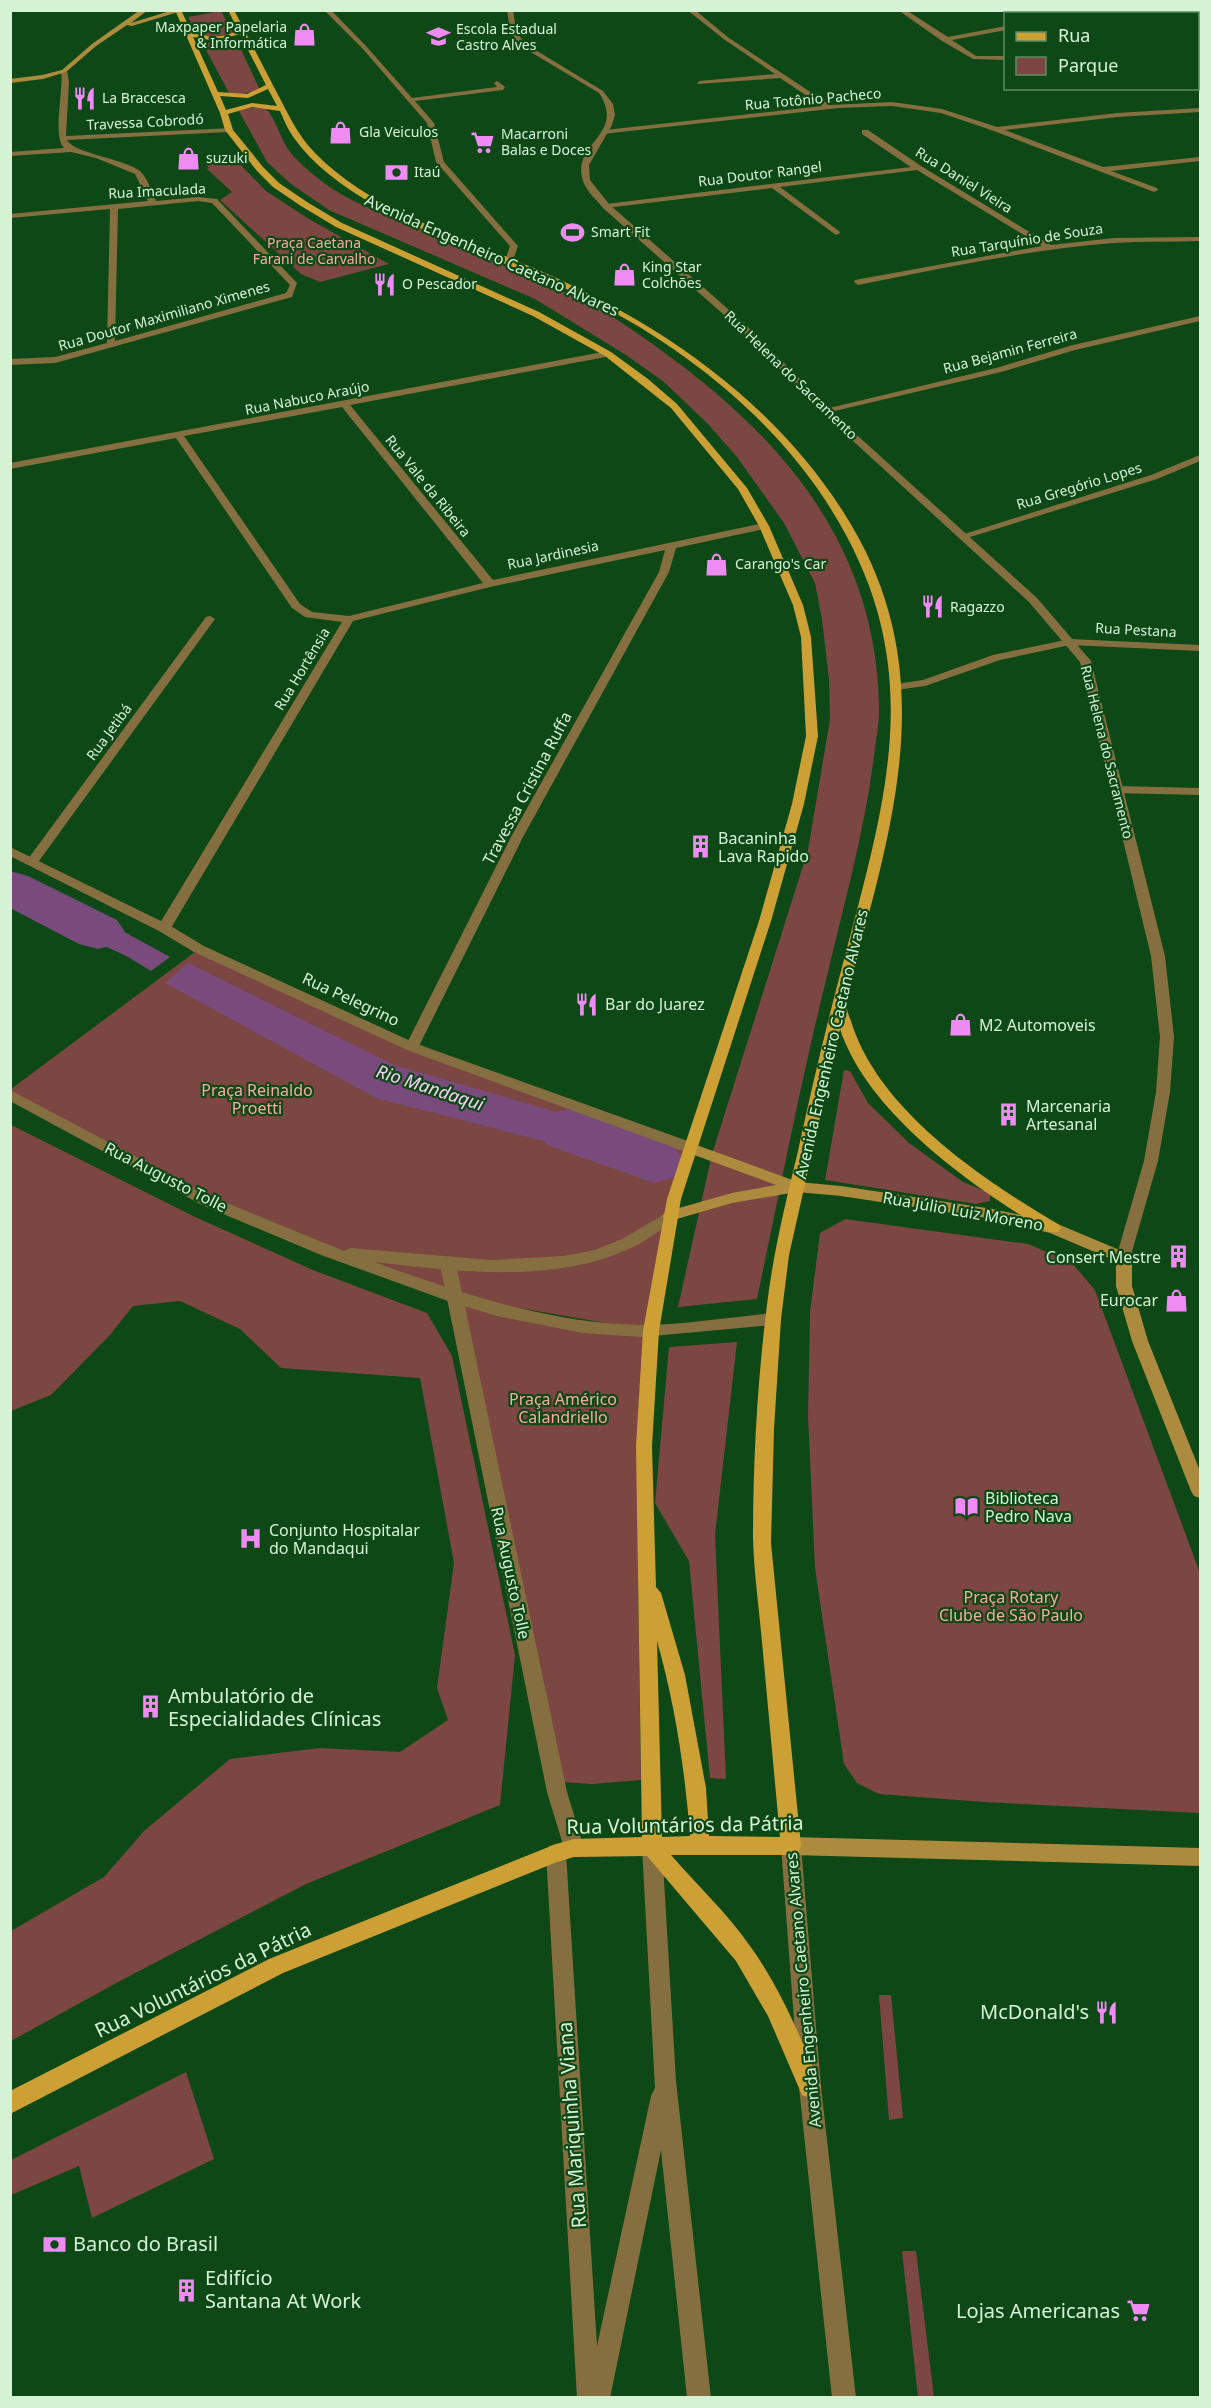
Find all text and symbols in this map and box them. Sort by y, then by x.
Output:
legend [1004,12,1199,90]
place label: Maxpaper Papelaria & Informática [155,17,287,52]
place label: Escola Estadual Castro Alves [456,19,557,54]
shop icon: Maxpaper Papelaria & Informática [292,22,318,48]
text: Rua [1058,23,1090,47]
school or university icon: Escola Estadual Castro Alves [425,24,451,50]
text: Parque [1058,53,1118,77]
street label: Rua Totônio Pacheco [744,83,882,114]
restaurant icon: La Braccesca [71,85,97,111]
place label: La Braccesca [102,88,186,107]
street label: Travessa Cobrodó [86,109,204,134]
shop icon: Gla Veiculos [328,119,354,145]
place label: Gla Veiculos [359,122,438,141]
place label: Macarroni Balas e Doces [501,124,592,159]
supermarket icon: Macarroni Balas e Doces [470,129,496,155]
street label: Rua Daniel Vieira [912,142,1016,217]
shop icon: suzuki [175,145,201,171]
place label: suzuki [206,148,248,167]
street label: Rua Doutor Rangel [697,156,823,191]
bank icon: Itaú [383,159,409,185]
place label: Itaú [414,162,440,181]
street label: Rua Imaculada [108,178,206,203]
street label: Avenida Engenheiro Caetano Alvares [361,189,623,321]
street label: Rua Tarquínio de Souza [950,218,1104,261]
sports icon: Smart Fit [560,219,586,245]
place label: Smart Fit [591,222,650,241]
park label: Praça Caetana Farani de Carvalho [253,233,375,268]
place label: King Star Colchões [642,257,702,292]
shop icon: King Star Colchões [611,262,637,288]
restaurant icon: O Pescador [371,271,397,297]
place label: O Pescador [402,274,477,293]
street label: Rua Doutor Maximiliano Ximenes [56,276,272,355]
street label: Rua Helena do Sacramento [721,306,862,443]
street label: Rua Bejamin Ferreira [941,324,1079,378]
street label: Rua Nabuco Araújo [243,376,371,419]
street label: Rua Vale da Ribeira [381,431,475,541]
street label: Rua Gregório Lopes [1014,457,1144,514]
street label: Rua Jardinesia [505,536,600,573]
shop icon: Carango's Car [704,551,730,577]
place label: Carango's Car [735,554,826,573]
restaurant icon: Ragazzo [919,594,945,620]
place label: Ragazzo [950,597,1005,616]
street label: Rua Pestana [1095,618,1177,641]
street label: Rua Hortênsia [269,624,334,714]
street label: Rua Helena do Sacramento [1077,663,1138,841]
street label: Rua Jetibá [82,700,136,764]
street label: Travessa Cristina Ruffa [477,708,577,868]
place label: Bacaninha Lava Rapido [718,827,809,867]
building icon: Bacaninha Lava Rapido [687,834,713,860]
street label: Avenida Engenheiro Caetano Alvares [789,907,873,1181]
street label: Rua Pelegrino [299,967,403,1031]
restaurant icon: Bar do Juarez [574,991,600,1017]
place label: Bar do Juarez [605,993,705,1015]
shop icon: M2 Automoveis [948,1012,974,1038]
place label: M2 Automoveis [979,1014,1096,1036]
water label: Rio Mandaqui [373,1058,487,1116]
park label: Praça Reinaldo Proetti [201,1079,313,1119]
place label: Marcenaria Artesanal [1026,1095,1111,1135]
building icon: Marcenaria Artesanal [995,1102,1021,1128]
street label: Rua Augusto Tolle [101,1137,231,1217]
street label: Rua Júlio Luiz Moreno [881,1186,1045,1236]
building icon: Consert Mestre [1166,1244,1192,1270]
place label: Consert Mestre [1046,1246,1161,1268]
shop icon: Eurocar [1163,1287,1189,1313]
place label: Eurocar [1100,1289,1158,1311]
park label: Praça Américo Calandriello [509,1388,617,1428]
place label: Biblioteca Pedro Nava [985,1487,1072,1527]
library icon: Biblioteca Pedro Nava [954,1494,980,1520]
street label: Rua Augusto Tolle [486,1505,536,1641]
place label: Conjunto Hospitalar do Mandaqui [269,1519,420,1559]
hospital icon: Conjunto Hospitalar do Mandaqui [238,1526,264,1552]
park label: Praça Rotary Clube de São Paulo [939,1586,1083,1626]
place label: Ambulatório de Especialidades Clínicas [168,1682,381,1732]
building icon: Ambulatório de Especialidades Clínicas [137,1694,163,1720]
street label: Rua Voluntários da Pátria [566,1809,804,1840]
street label: Avenida Engenheiro Caetano Alvares [780,1852,826,2128]
street label: Rua Voluntários da Pátria [90,1915,315,2044]
place label: McDonald's [980,1998,1089,2025]
restaurant icon: McDonald's [1094,1999,1120,2025]
street label: Rua Mariquinha Viana [551,2021,592,2229]
place label: Banco do Brasil [73,2230,218,2257]
bank icon: Banco do Brasil [42,2231,68,2257]
place label: Edifício Santana At Work [205,2264,362,2314]
building icon: Edifício Santana At Work [174,2277,200,2303]
place label: Lojas Americanas [956,2297,1120,2324]
supermarket icon: Lojas Americanas [1125,2298,1151,2324]

